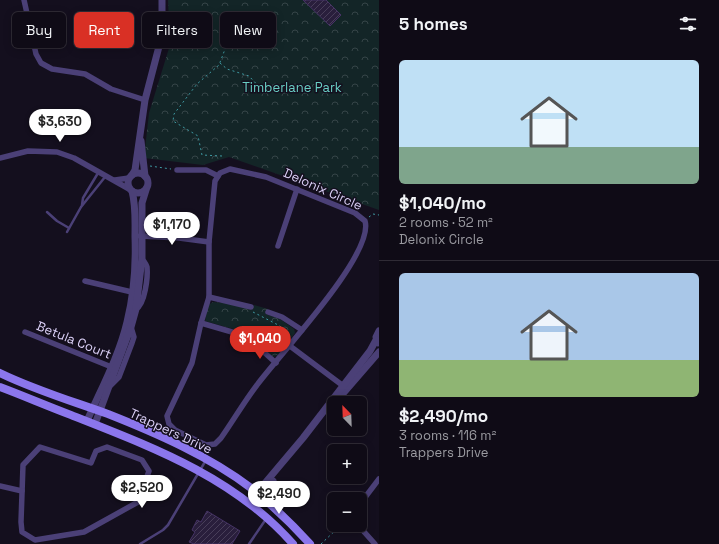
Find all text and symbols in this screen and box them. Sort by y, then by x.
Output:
chip: Buy [12,12,66,48]
chip: Rent [74,12,134,48]
chip: Filters [142,12,212,48]
chip: New [220,12,276,48]
text: 5 homes [399,13,468,35]
icon: filters [677,13,699,35]
park label: Timberlane Park [242,79,342,96]
icon: home [513,86,585,158]
pin: $3,630 [27,109,93,143]
text: $3,630 [38,113,82,130]
street label: Delonix Circle [281,164,365,214]
text: $1,040/mo [399,192,486,214]
pin: $1,170 [139,212,205,246]
text: 2 rooms · 52 m² [399,214,493,231]
text: $1,170 [153,216,191,233]
text: Delonix Circle [399,231,484,248]
icon: home [513,299,585,371]
street label: Betula Court [34,317,114,363]
pin: $1,040 [227,326,293,360]
text: $1,040 [239,330,281,347]
north arrow [327,396,367,436]
map controls [327,396,367,532]
street label: Trappers Drive [127,404,215,458]
text: $2,490/mo [399,405,488,427]
text: 3 rooms · 116 m² [399,427,496,444]
button: + [327,444,367,484]
text: Trappers Drive [399,444,488,461]
pin: $2,520 [109,475,175,509]
text: $2,520 [120,479,164,496]
pin: $2,490 [246,481,312,515]
text: $2,490 [257,485,301,502]
button: − [327,492,367,532]

